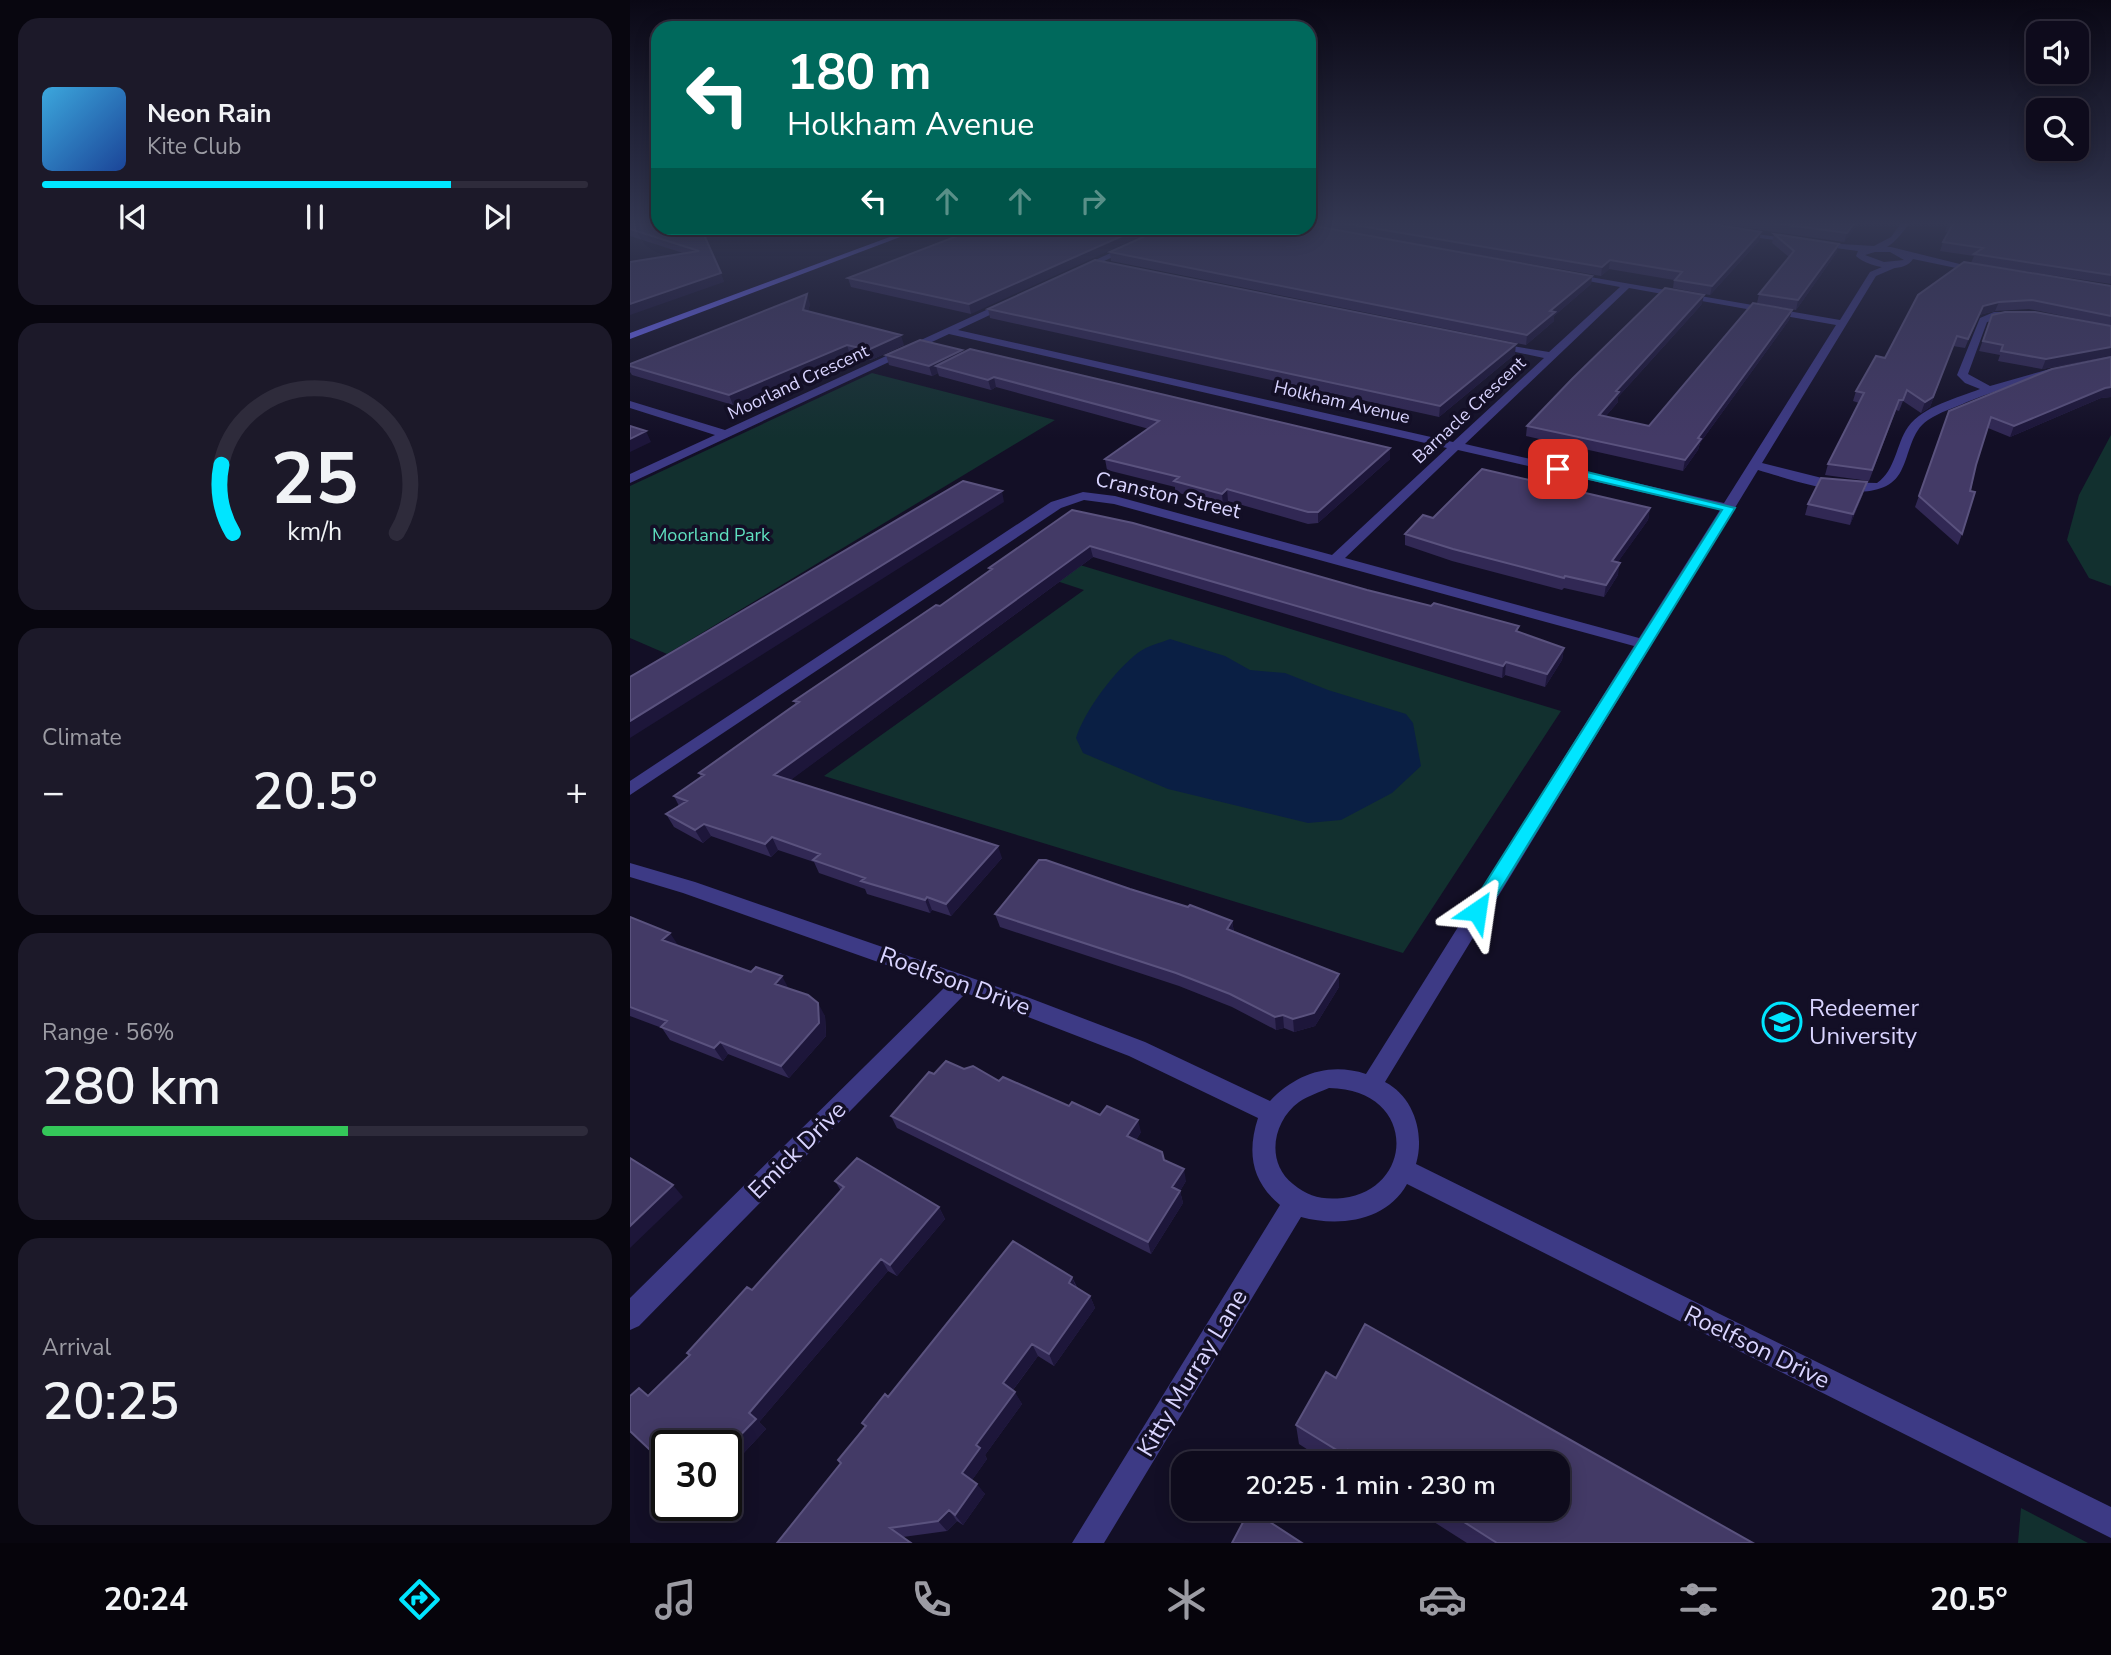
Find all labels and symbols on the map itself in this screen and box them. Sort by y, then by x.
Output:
street label: Moorland Crescent [724,339,873,425]
street label: Barnacle Crescent [1407,351,1531,469]
street label: Holkham Avenue [1272,375,1412,429]
pin [1528,439,1588,499]
street label: Cranston Street [1093,465,1244,525]
park label: Moorland Park [652,523,771,547]
position arrow [1440,874,1514,948]
street label: Roelfson Drive [875,939,1035,1023]
place label: Redeemer University [1809,992,1919,1052]
school or university icon: Redeemer University [1761,1001,1803,1043]
street label: Emick Drive [741,1094,853,1206]
street label: Kitty Murray Lane [1129,1283,1255,1463]
street label: Roelfson Drive [1679,1298,1835,1396]
speed limit sign: 30 [651,1430,742,1521]

